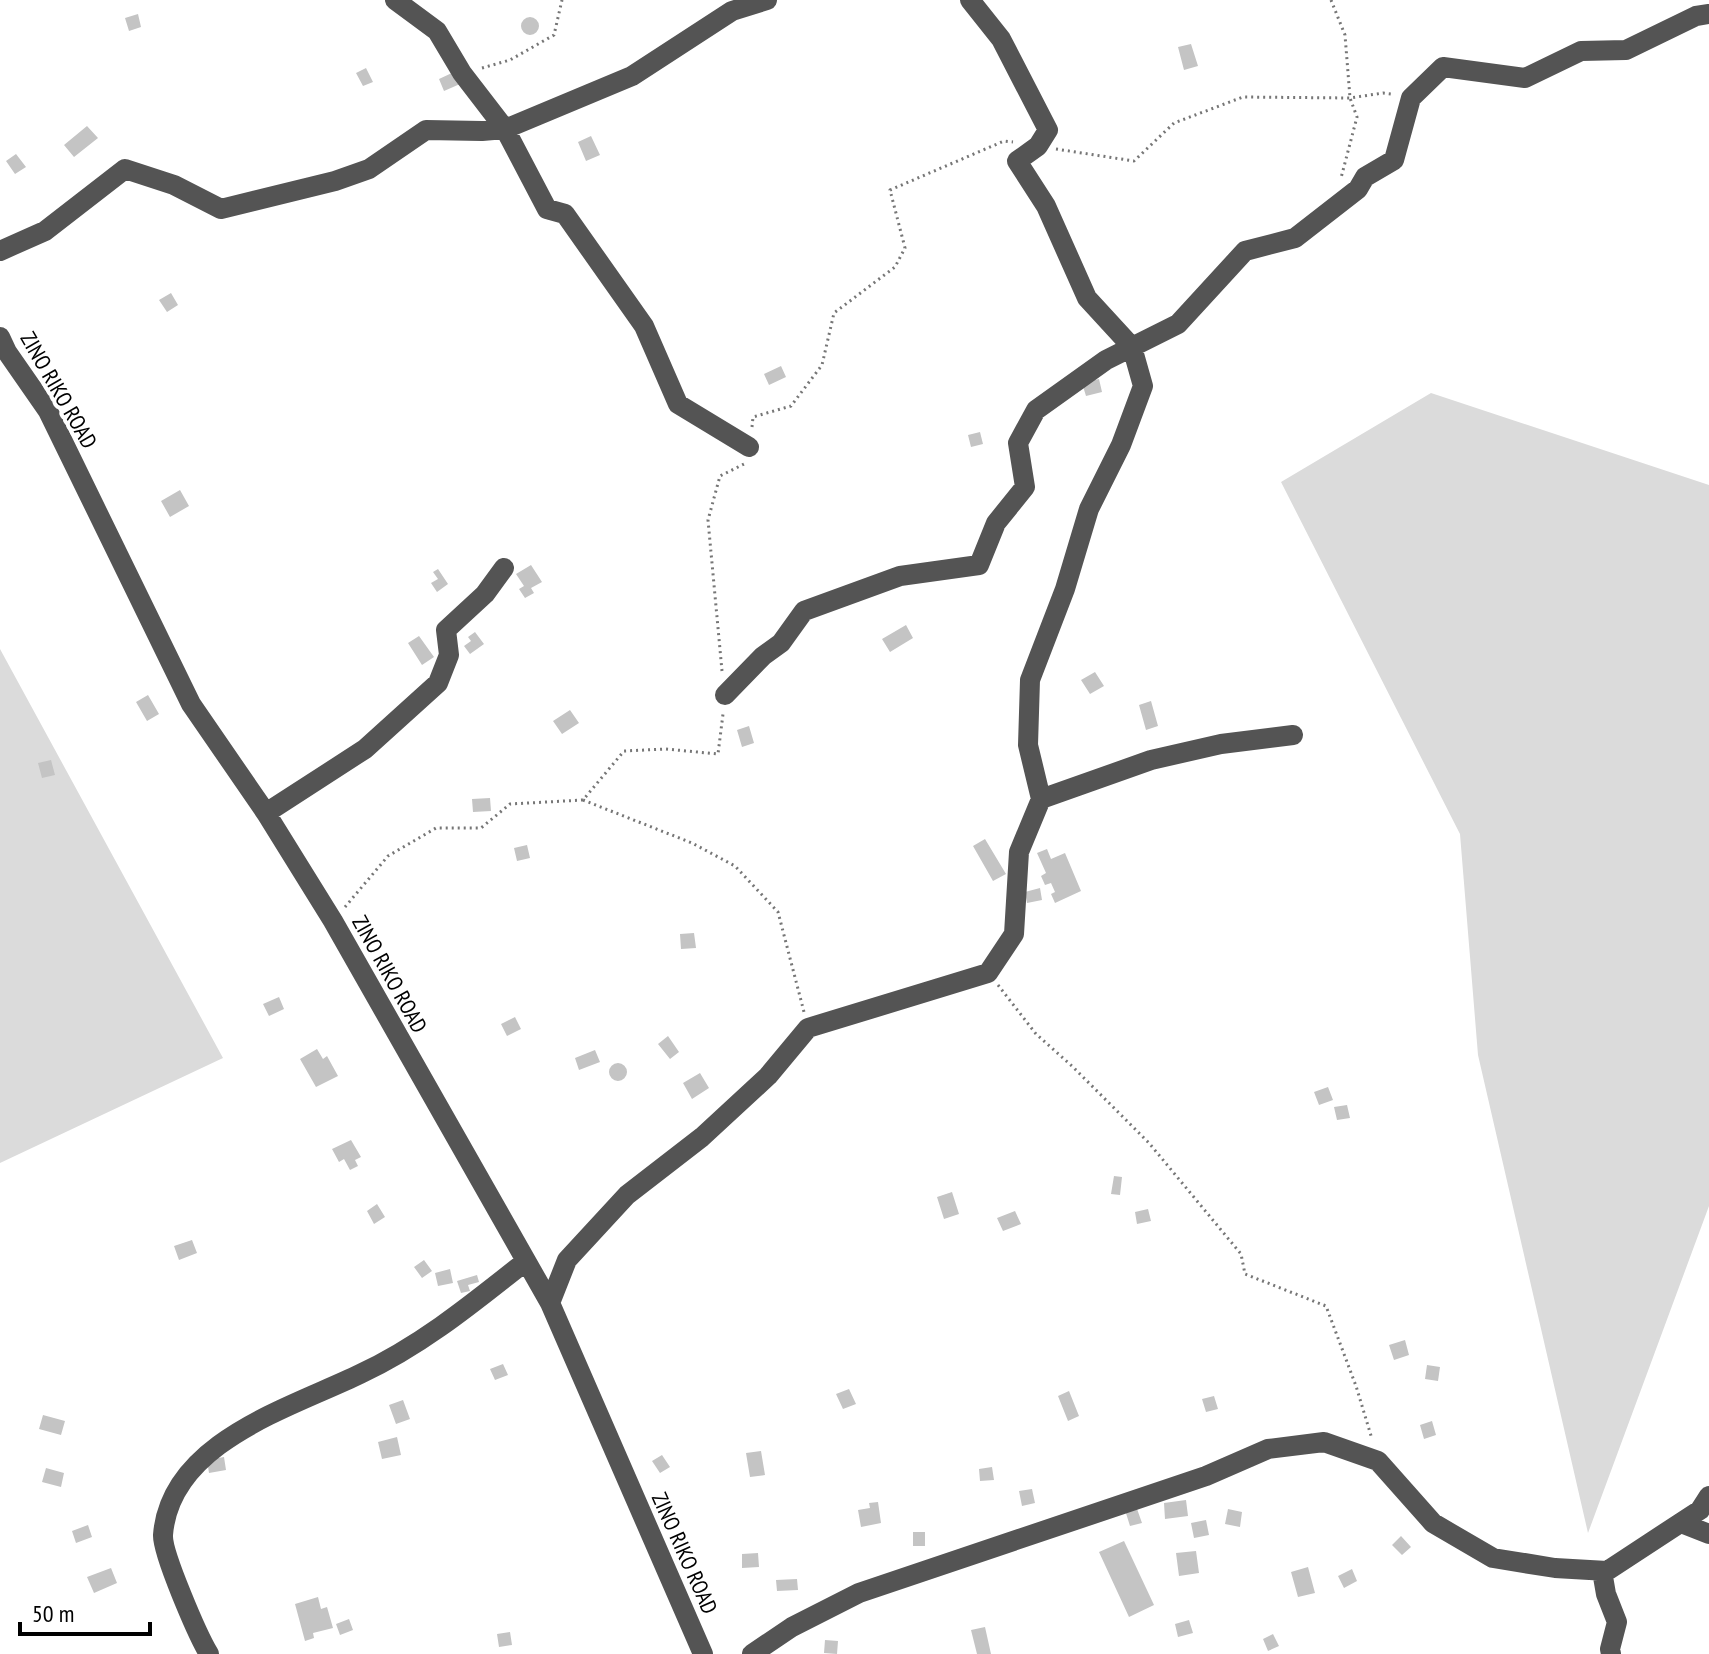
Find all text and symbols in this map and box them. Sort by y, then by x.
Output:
street label: ZINO RIKO ROAD [14,327,104,453]
street label: ZINO RIKO ROAD [346,910,434,1038]
street label: ZINO RIKO ROAD [646,1488,724,1618]
scale bar [20,1586,150,1636]
text: 50 m [32,1598,74,1629]

